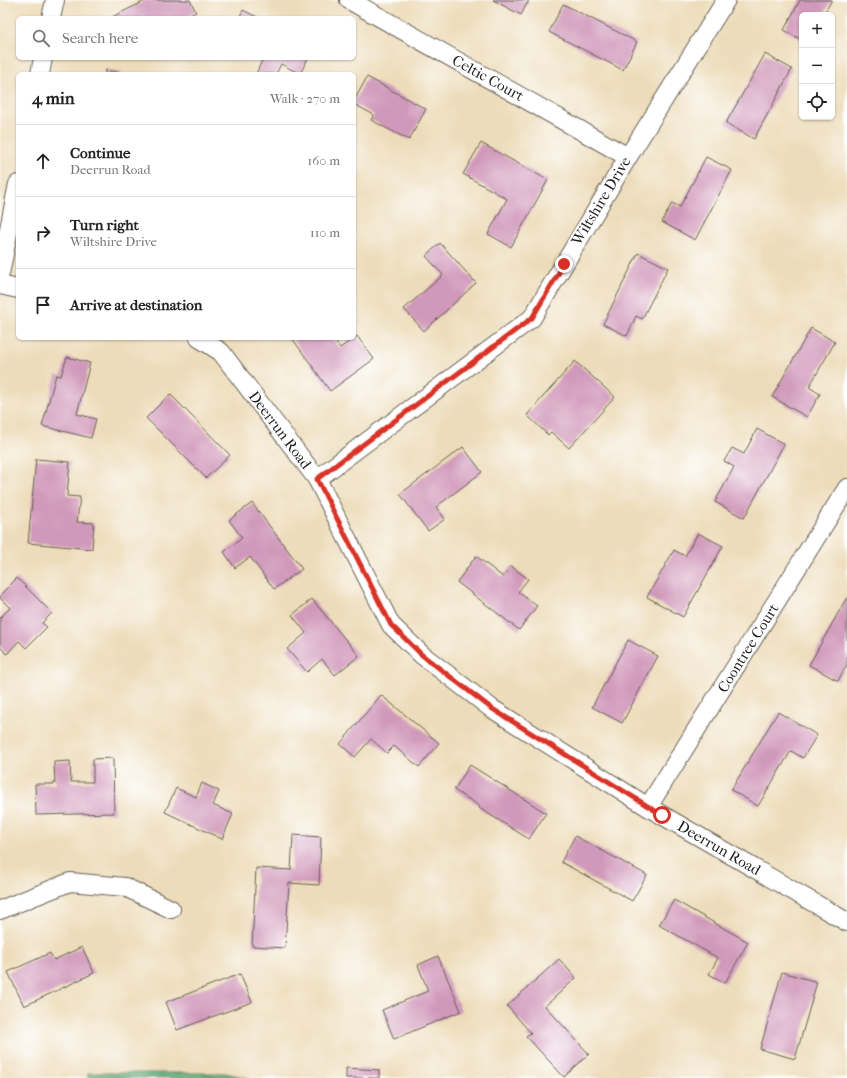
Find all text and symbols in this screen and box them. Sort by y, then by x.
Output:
map controls [799,12,835,120]
button: + [799,12,835,48]
search box [16,16,356,60]
icon: search [30,27,52,49]
text: Search here [62,29,138,47]
button: − [799,48,835,84]
street label: Celtic Court [449,51,527,105]
button: locate [799,84,835,120]
text: 4 min [32,88,75,108]
text: Walk · 270 m [270,91,340,106]
text: Continue [70,144,130,162]
icon: ahead [32,150,54,172]
text: 160 m [308,153,340,168]
street label: Wiltshire Drive [567,153,635,250]
text: Deerrun Road [70,162,151,177]
text: Turn right [70,216,139,234]
icon: right [32,222,54,244]
text: 110 m [310,225,340,240]
text: Wiltshire Drive [70,234,157,249]
route end [555,255,573,273]
icon: arrive [32,294,54,316]
text: Arrive at destination [70,296,202,314]
street label: Deerrun Road [245,387,316,473]
street label: Coontree Court [714,600,783,696]
route start [653,806,671,824]
street label: Deerrun Road [674,817,764,879]

